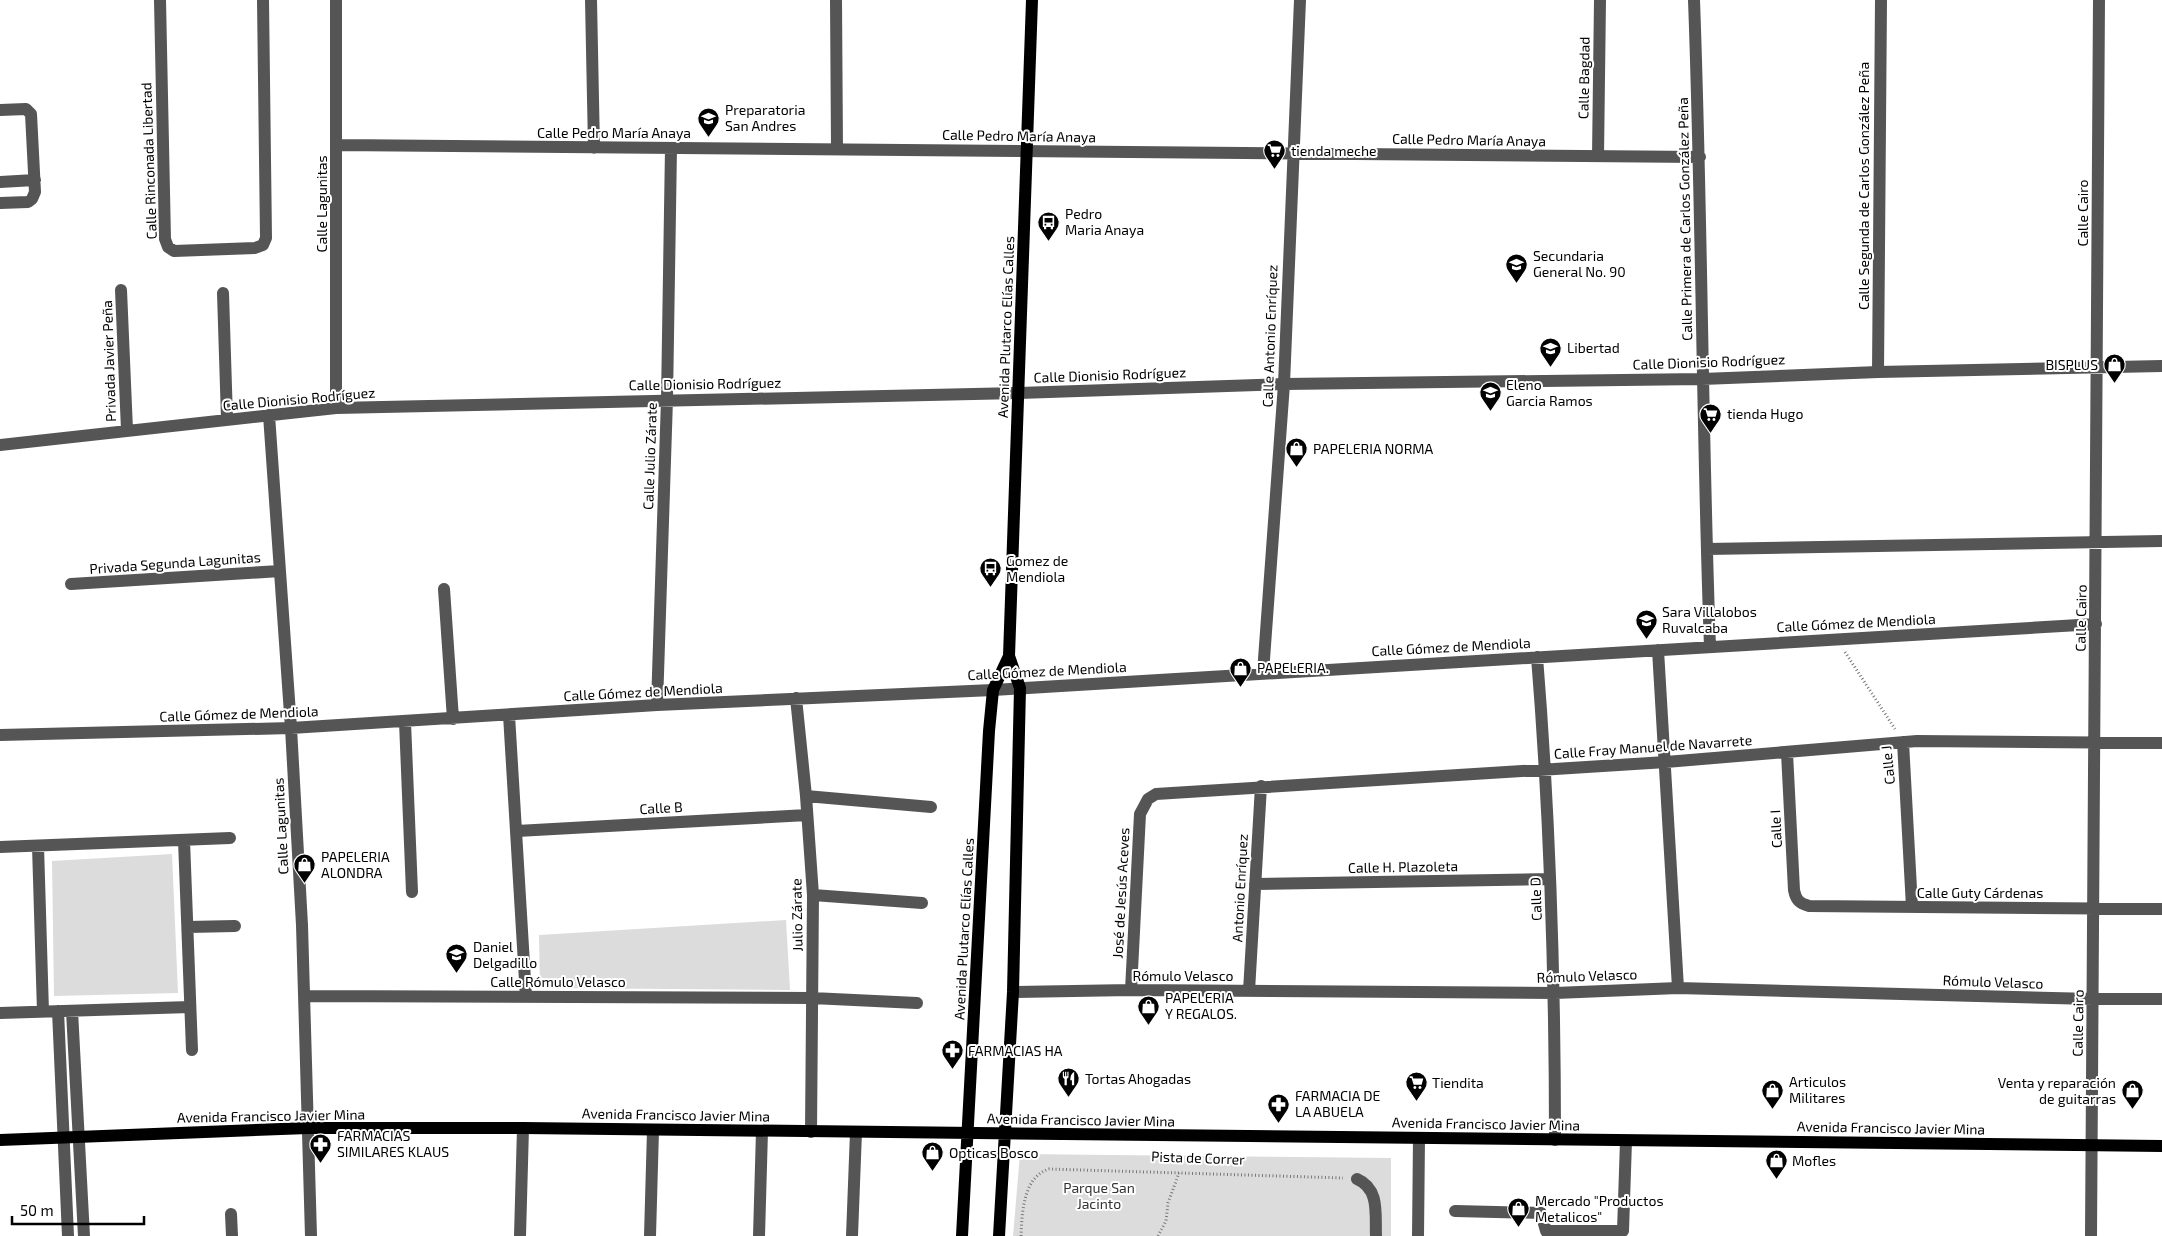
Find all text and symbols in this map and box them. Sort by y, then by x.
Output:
street label: Calle Bagdad [1574,37,1593,119]
street label: Calle Segunda de Carlos González Peña [1855,62,1872,310]
street label: Calle Rinconada Libertad [137,82,160,240]
street label: Calle Primera de Carlos González Peña [1674,97,1695,341]
place label: Preparatoria San Andres [725,101,805,134]
school or university icon: Preparatoria San Andres [697,106,721,137]
street label: Calle Pedro María Anaya [537,124,691,141]
street label: Calle Pedro María Anaya [942,126,1096,145]
street label: Calle Pedro María Anaya [1392,130,1546,149]
supermarket icon: tienda meche [1263,139,1287,170]
place label: tienda meche [1291,142,1377,159]
street label: Calle Lagunitas [313,155,330,253]
street label: Calle Cairo [2074,179,2091,247]
place label: Pedro Maria Anaya [1065,205,1144,238]
bus stop icon: Pedro Maria Anaya [1037,210,1061,241]
street label: Avenida Plutarco Elías Calles [994,236,1017,418]
place label: Secundaria General No. 90 [1533,247,1626,280]
school or university icon: Secundaria General No. 90 [1505,252,1529,283]
street label: Calle Antonio Enríquez [1259,264,1280,408]
street label: Privada Javier Peña [98,300,119,422]
school or university icon: Libertad [1539,336,1563,367]
place label: Libertad [1567,339,1620,356]
street label: Calle Dionisio Rodríguez [1632,350,1786,373]
shop icon: BISPLUS [2102,353,2126,384]
place label: BISPLUS [2045,356,2098,373]
street label: Calle Dionisio Rodríguez [1033,363,1187,386]
street label: Calle Dionisio Rodríguez [628,374,781,393]
place label: Eleno Garcia Ramos [1506,376,1593,409]
school or university icon: Eleno Garcia Ramos [1478,381,1502,412]
street label: Calle Dionisio Rodríguez [222,383,376,414]
street label: Calle Julio Zárate [639,402,660,510]
supermarket icon: tienda Hugo [1699,402,1723,433]
place label: tienda Hugo [1727,405,1803,422]
shop icon: PAPELERIA NORMA [1285,437,1309,468]
place label: PAPELERIA NORMA [1313,440,1434,457]
street label: Privada Segunda Lagunitas [89,548,261,577]
place label: Gomez de Mendiola [1006,552,1068,585]
bus stop icon: Gomez de Mendiola [978,557,1002,588]
street label: Calle Cairo [2071,584,2090,652]
place label: Sara Villalobos Ruvalcaba [1662,603,1757,636]
school or university icon: Sara Villalobos Ruvalcaba [1634,608,1658,639]
street label: Calle Gómez de Mendiola [1776,610,1936,635]
street label: Calle Gómez de Mendiola [1371,634,1531,659]
shop icon: PAPELERIA. [1229,656,1253,687]
street label: Calle Gómez de Mendiola [967,658,1127,683]
place label: PAPELERIA. [1257,659,1329,676]
street label: Calle Gómez de Mendiola [563,679,723,704]
street label: Calle Gómez de Mendiola [159,702,319,725]
street label: Calle Fray Manuel de Navarrete [1553,731,1753,762]
street label: Calle J [1877,745,1898,785]
street label: Calle Lagunitas [269,777,292,875]
street label: Calle B [639,798,683,817]
street label: Calle I [1766,809,1785,849]
street label: José de Jesús Aceves [1109,827,1132,959]
street label: Antonio Enríquez [1228,833,1251,943]
street label: Avenida Plutarco Elías Calles [950,837,977,1020]
place label: PAPELERIA ALONDRA [321,848,390,881]
shop icon: PAPELERIA ALONDRA [293,853,317,884]
street label: Calle H. Plazoleta [1348,857,1458,876]
street label: Calle D [1526,877,1545,921]
street label: Julio Zárate [787,878,806,952]
street label: Calle Guty Cárdenas [1917,884,2043,901]
place label: Daniel Delgadillo [473,938,537,971]
school or university icon: Daniel Delgadillo [445,943,469,974]
street label: Rómulo Velasco [1536,965,1638,986]
street label: Rómulo Velasco [1133,967,1233,984]
street label: Rómulo Velasco [1942,971,2044,992]
street label: Calle Rómulo Velasco [490,973,626,990]
place label: PAPELERIA Y REGALOS. [1165,989,1237,1022]
street label: Calle Cairo [2068,989,2087,1057]
shop icon: PAPELERIA Y REGALOS. [1137,994,1161,1025]
pharmacy icon: FARMACIAS HA [940,1039,964,1070]
place label: FARMACIAS HA [968,1042,1063,1059]
restaurant icon: Tortas Ahogadas [1057,1067,1081,1098]
place label: Tortas Ahogadas [1085,1070,1191,1087]
supermarket icon: Tiendita [1404,1071,1428,1102]
place label: Articulos Militares [1789,1073,1846,1106]
place label: Tiendita [1432,1074,1484,1091]
place label: Venta y reparación de guitarras [1998,1074,2116,1107]
shop icon: Articulos Militares [1761,1078,1785,1109]
shop icon: Venta y reparación de guitarras [2120,1079,2144,1110]
place label: FARMACIA DE LA ABUELA [1295,1087,1381,1120]
pharmacy icon: FARMACIA DE LA ABUELA [1267,1092,1291,1123]
street label: Avenida Francisco Javier Mina [582,1104,770,1125]
street label: Avenida Francisco Javier Mina [177,1105,365,1126]
street label: Avenida Francisco Javier Mina [987,1109,1175,1130]
street label: Avenida Francisco Javier Mina [1392,1113,1580,1134]
street label: Avenida Francisco Javier Mina [1797,1117,1985,1138]
place label: FARMACIAS SIMILARES KLAUS [337,1127,449,1160]
pharmacy icon: FARMACIAS SIMILARES KLAUS [309,1132,333,1163]
shop icon: Opticas Bosco [921,1141,945,1172]
place label: Opticas Bosco [949,1144,1039,1161]
street label: Pista de Correr [1151,1147,1246,1168]
shop icon: Mofles [1764,1149,1788,1180]
place label: Mofles [1792,1152,1836,1169]
park label: Parque San Jacinto [1063,1179,1135,1212]
place label: Mercado "Productos Metalicos" [1535,1192,1664,1225]
scale bar [12,1194,145,1226]
shop icon: Mercado "Productos Metalicos" [1507,1197,1531,1228]
text: 50 m [20,1201,54,1219]

